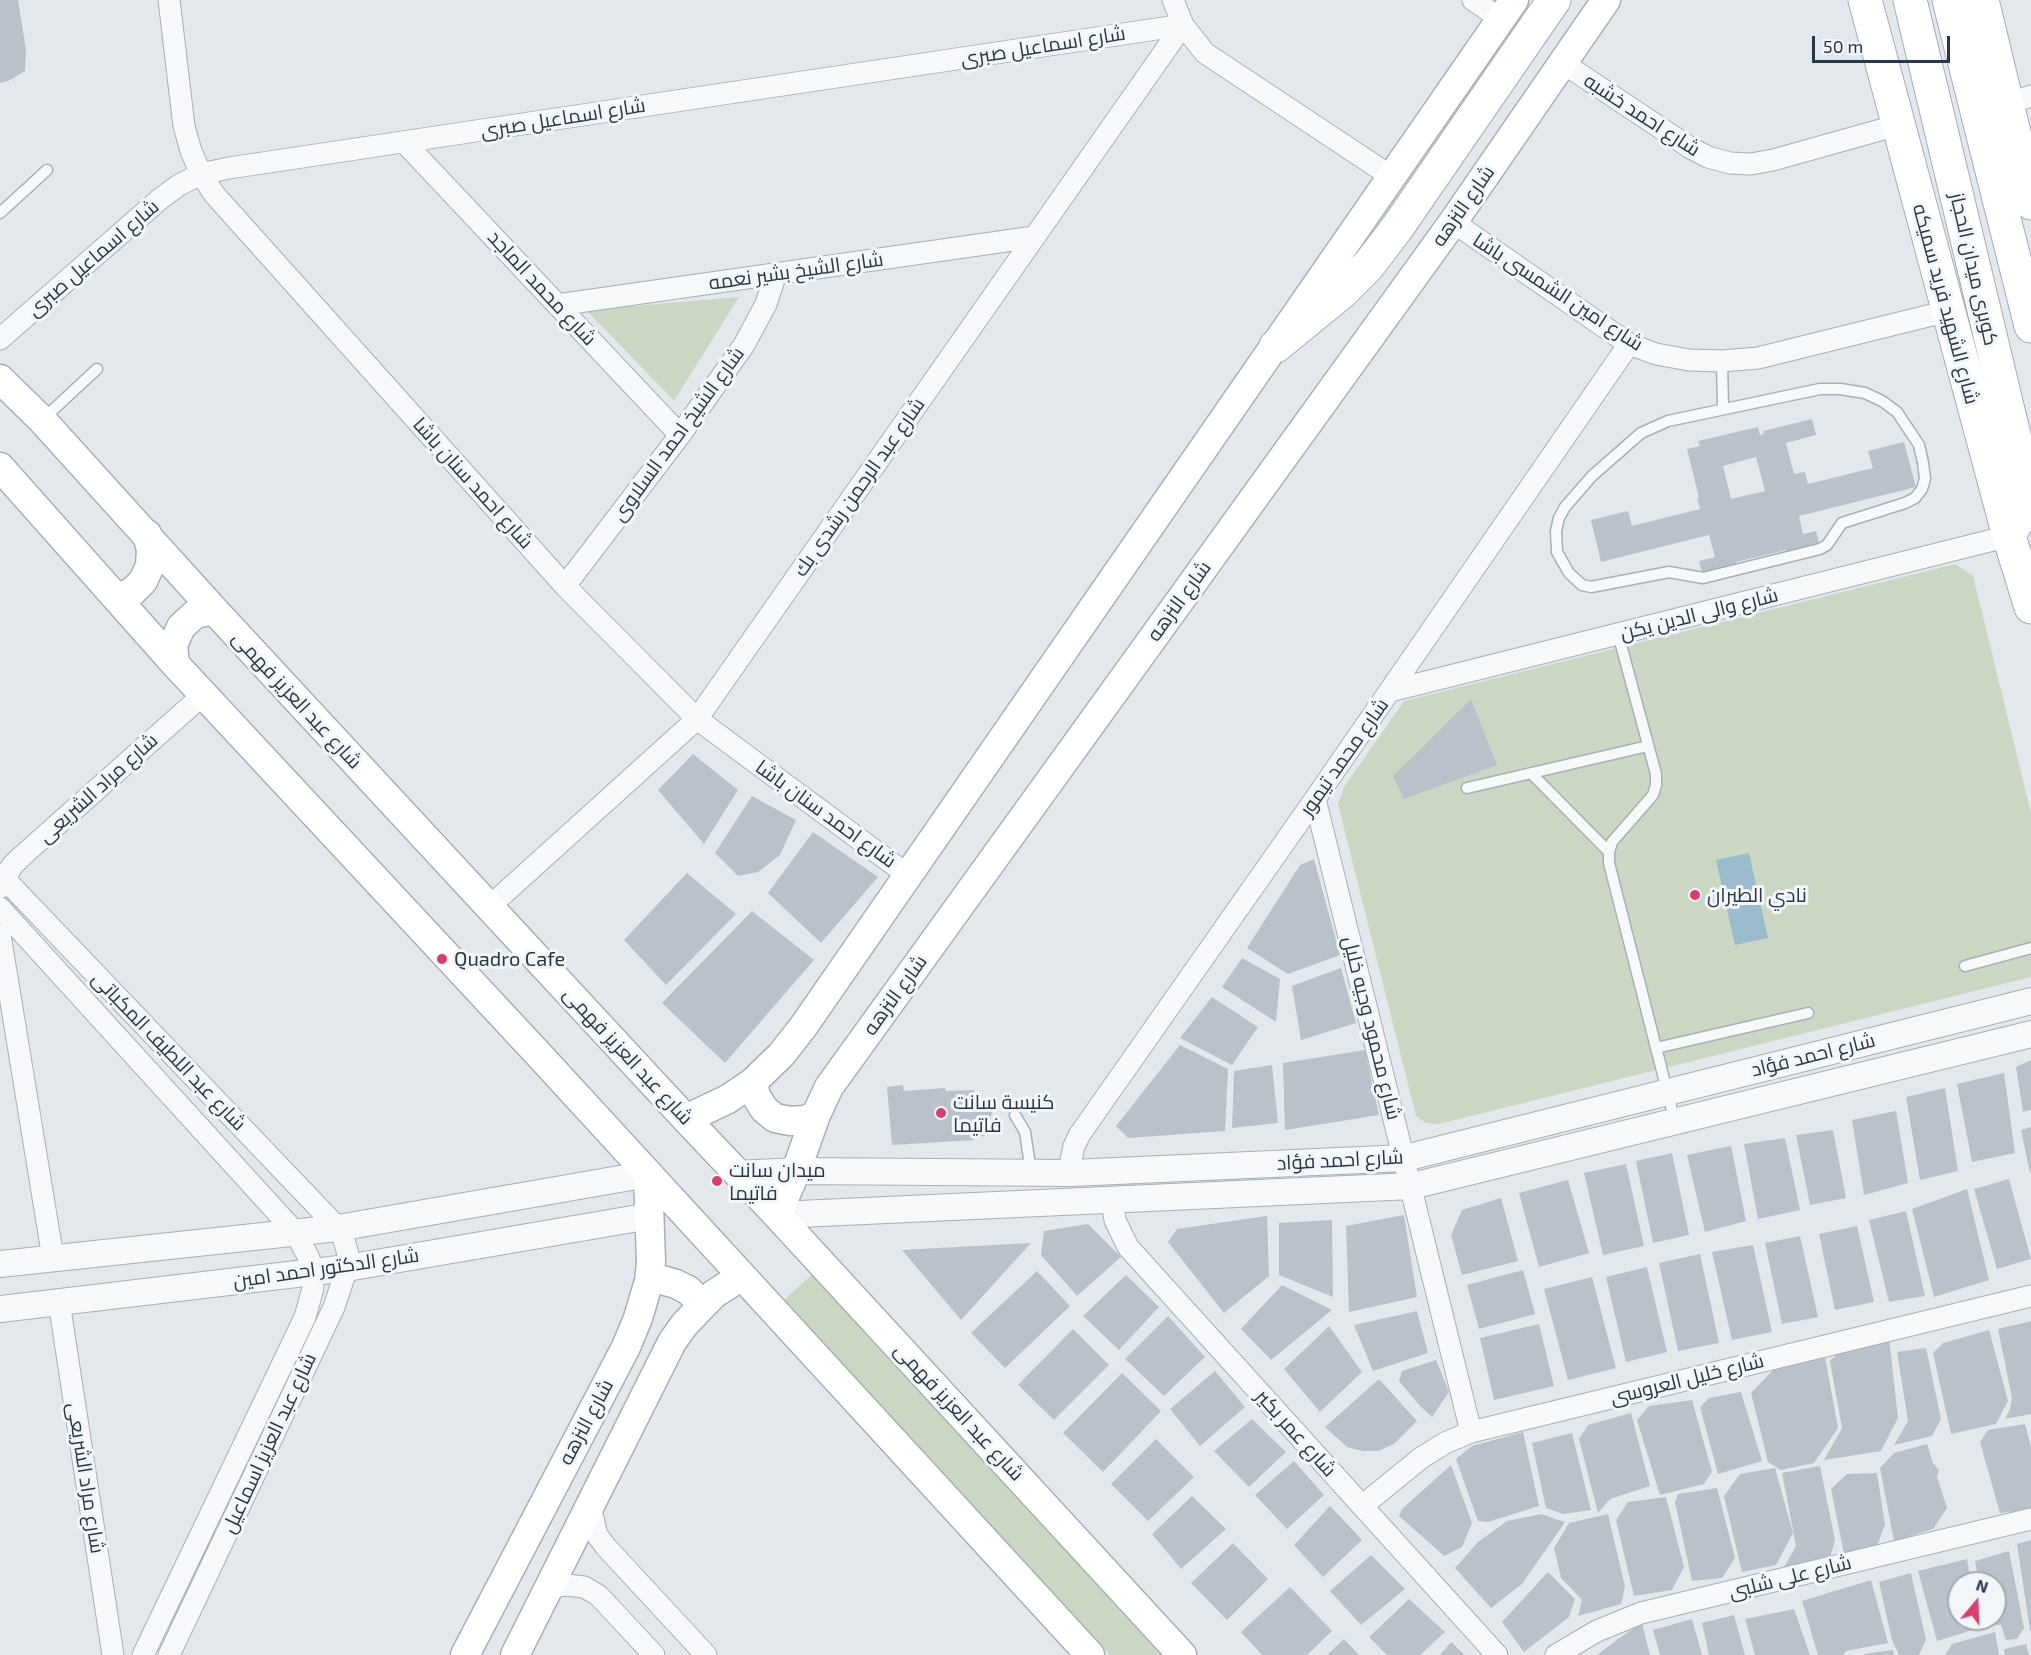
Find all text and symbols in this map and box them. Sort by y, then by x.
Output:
street label: شارع اسماعيل صبرى [959,21,1127,71]
scale bar [1815,24,1953,62]
text: 50 m [1823,35,1863,57]
street label: شارع احمد خشبه [1579,68,1705,162]
street label: شارع اسماعيل صبرى [479,93,647,143]
street label: شارع النزهه [1426,161,1500,251]
street label: كوبرى ميدان الحجاز [1945,190,2003,348]
street label: شارع اسماعيل صبرى [22,194,164,322]
street label: شارع الشهيد فريد سميكه [1908,201,1984,407]
street label: شارع محمد الماجد [482,225,602,351]
street label: شارع امين الشمسى باشا [1468,228,1648,356]
street label: شارع الشيخ بشير نعمه [707,247,885,295]
street label: شارع الشيخ احمد السلاوى [607,342,749,526]
street label: شارع عبد الرحمن رشدى بك [788,393,930,581]
street label: شارع احمد سنان باشا [408,413,538,553]
street label: شارع النزهه [1142,556,1216,646]
street label: شارع والى الدين يكن [1617,583,1781,645]
street label: شارع عبد العزيز فهمى [227,626,367,774]
street label: شارع محمد تيمور [1295,693,1393,821]
street label: شارع مراد الشريعى [33,728,163,848]
street label: شارع احمد سنان باشا [751,755,901,873]
place label: نادي الطيران [1707,883,1807,907]
marker: نادي الطيران [1688,888,1702,902]
street label: شارع محمود وجيه خليل [1338,934,1406,1122]
place label: Quadro Cafe [454,947,565,971]
street label: شارع النزهه [858,950,932,1040]
marker: Quadro Cafe [435,952,449,966]
street label: شارع عبد اللطيف المكباتى [87,966,251,1136]
street label: شارع عبد العزيز فهمى [558,982,698,1130]
street label: شارع احمد فؤاد [1748,1028,1878,1082]
place label: كنيسة سانت فاتيما [953,1090,1055,1137]
marker: كنيسة سانت فاتيما [934,1106,948,1120]
street label: شارع احمد فؤاد [1276,1145,1404,1175]
place label: ميدان سانت فاتيما [729,1158,826,1205]
marker: ميدان سانت فاتيما [710,1174,724,1188]
street label: شارع الدكتور احمد امين [231,1243,421,1293]
street label: شارع عبد العزيز فهمى [889,1338,1029,1486]
street label: شارع خليل العروسى [1608,1348,1766,1410]
street label: شارع عبد العزيز اسماعيل [217,1349,321,1537]
street label: شارع النزهه [553,1375,619,1469]
street label: شارع عمر بكير [1250,1384,1342,1482]
street label: شارع مراد الشريعى [62,1401,110,1555]
street label: شارع على شلبى [1726,1550,1854,1604]
north arrow [1947,1571,2007,1631]
text: N [1974,1575,1991,1596]

